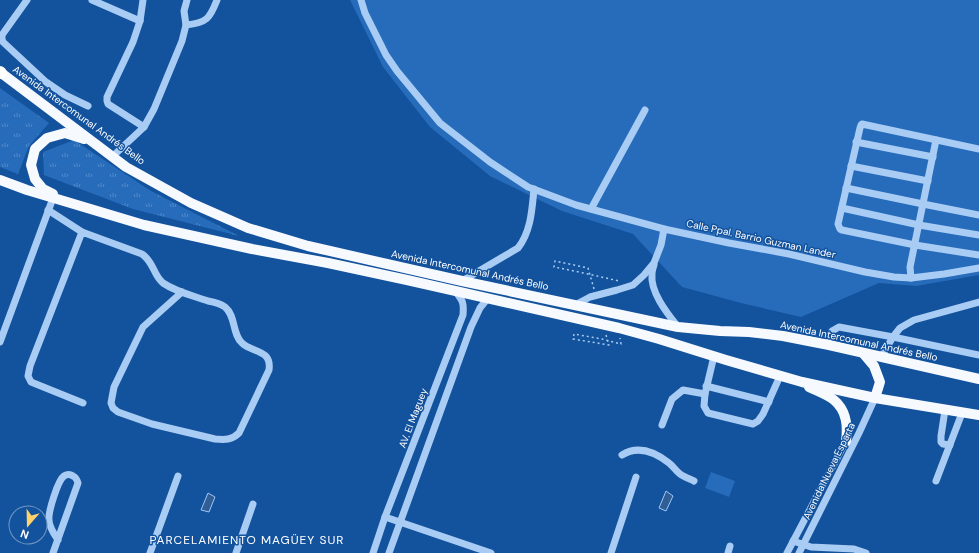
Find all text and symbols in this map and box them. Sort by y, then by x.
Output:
street label: Avenida Intercomunal Andrés Bello [10,63,148,167]
street label: Calle Ppal. Barrio Guzman Lander [685,217,837,261]
street label: Avenida Intercomunal Andrés Bello [390,247,550,293]
street label: Avenida Intercomunal Andrés Bello [779,318,939,364]
street label: AV. El Maguey [396,386,431,450]
street label: Avenida Nueva Esparta [800,421,858,521]
north arrow [8,505,48,545]
text: N [18,526,31,542]
district label: PARCELAMIENTO MAGÜEY SUR [150,532,344,548]

